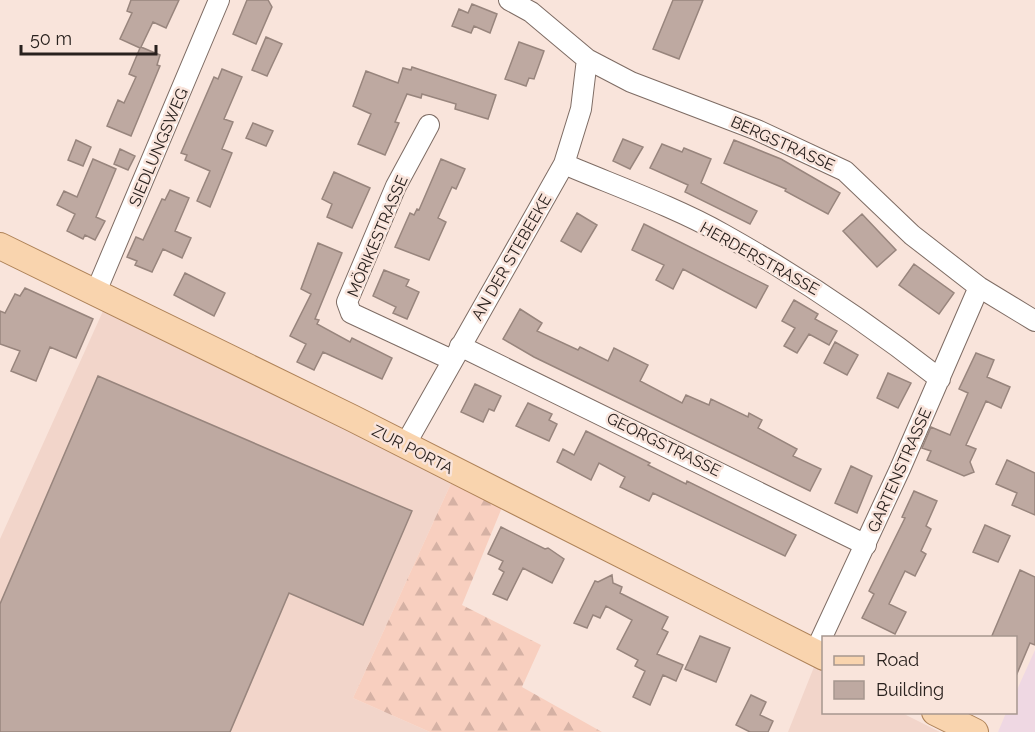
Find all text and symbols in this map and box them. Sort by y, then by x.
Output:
scale bar [21,18,156,56]
text: 50 m [30,28,72,49]
street label: SIEDLUNGSWEG [125,85,192,209]
street label: BERGSTRASSE [728,112,838,175]
street label: MÖRIKESTRASSE [342,172,412,300]
street label: AN DER STEBEEKE [468,191,555,324]
street label: HERDERSTRASSE [697,218,823,299]
street label: GARTENSTRASSE [864,405,936,535]
street label: GEORGSTRASSE [604,409,724,480]
street label: ZUR PORTA [369,421,457,478]
legend [822,636,1017,714]
text: Road [876,649,919,670]
text: Building [876,679,944,700]

